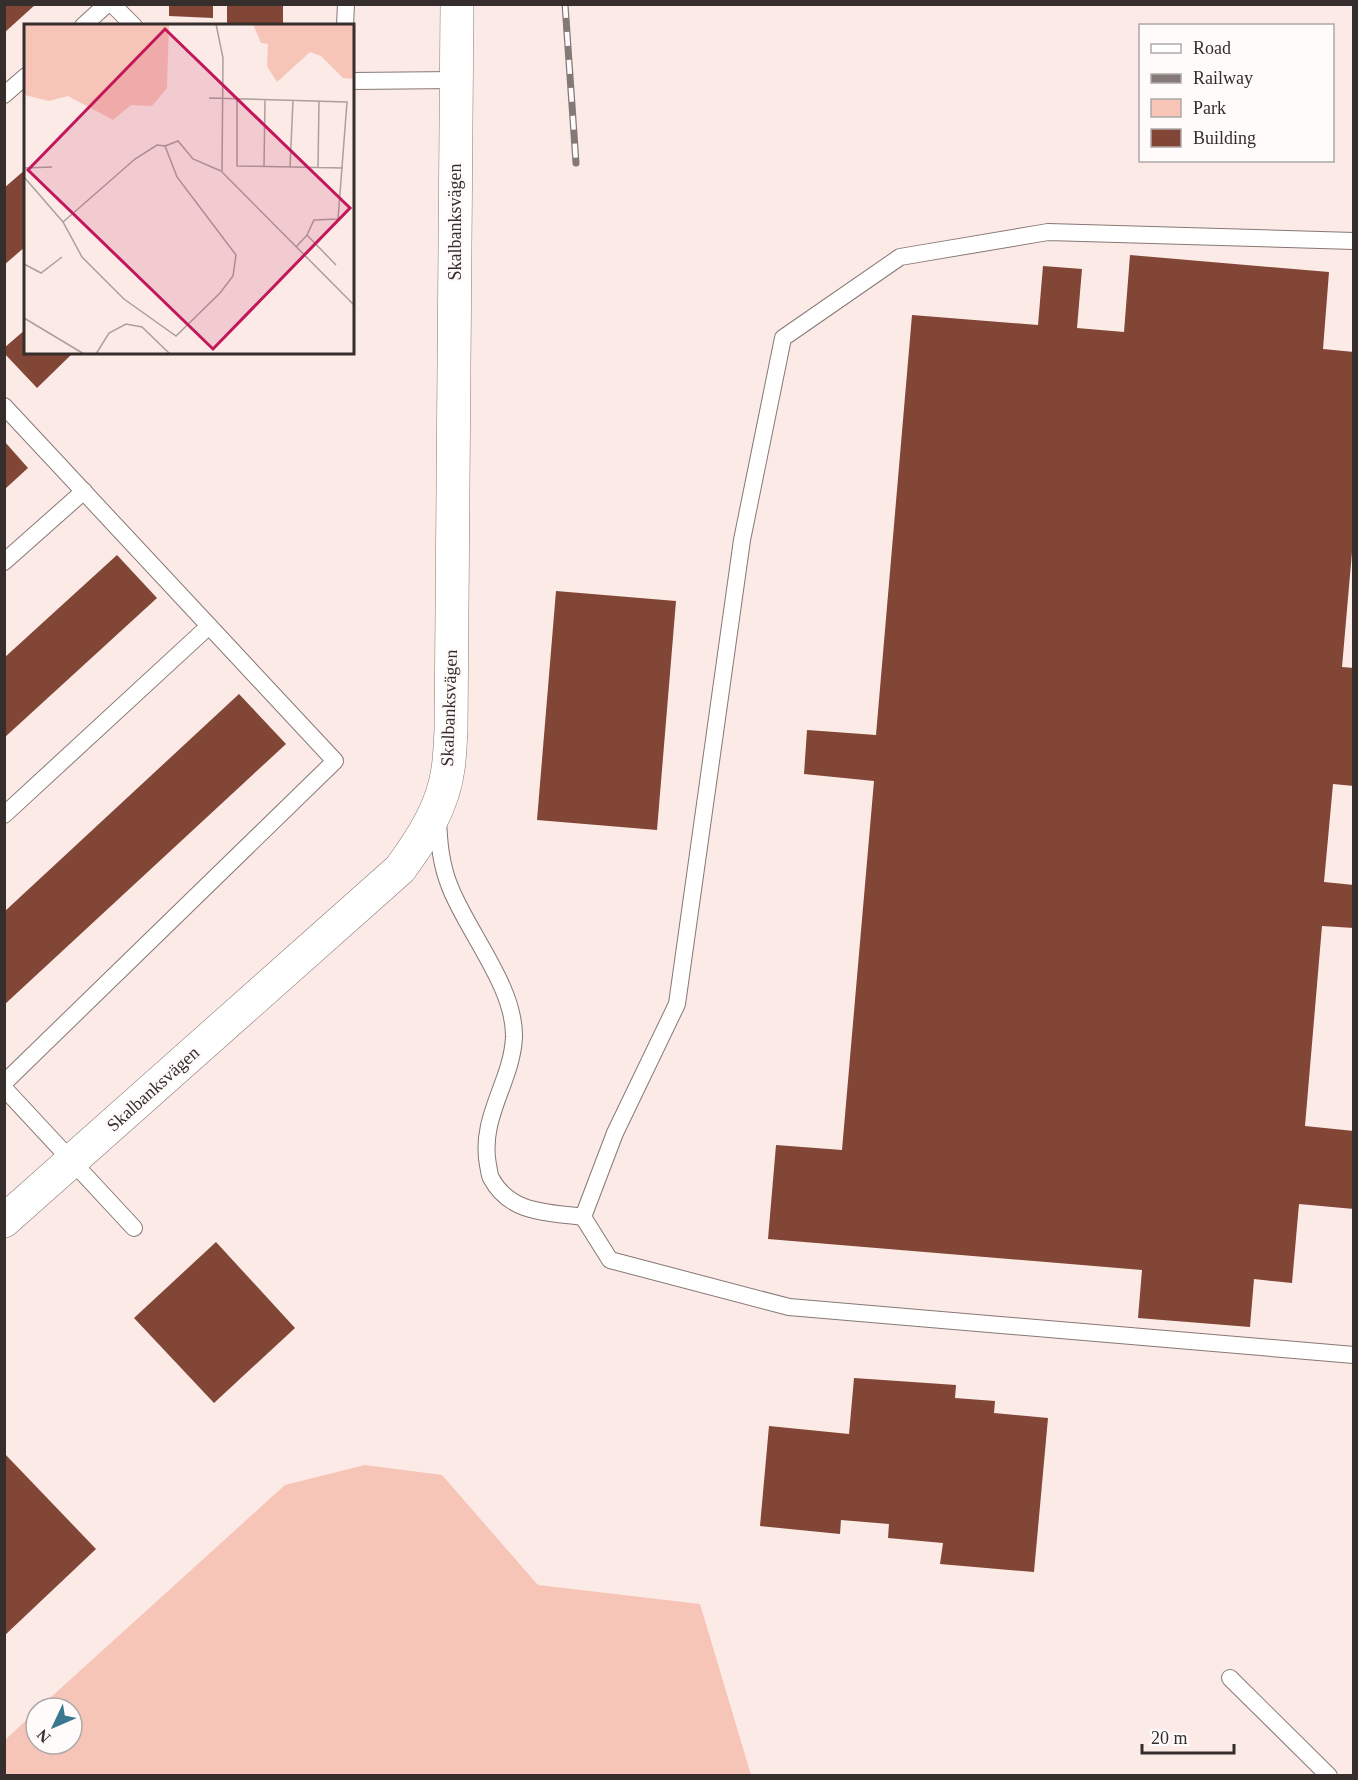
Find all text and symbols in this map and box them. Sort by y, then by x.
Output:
inset map [24,24,354,354]
legend [1139,24,1334,162]
text: Road [1193,38,1231,58]
text: Railway [1193,68,1253,88]
text: Park [1193,98,1226,118]
text: Building [1193,128,1256,148]
street label: Skalbanksvägen [445,164,465,280]
street label: Skalbanksvägen [437,649,461,767]
street label: Skalbanksvägen [103,1042,203,1136]
north arrow [24,1696,84,1756]
scale bar [1142,1717,1234,1755]
text: N [33,1726,54,1746]
text: 20 m [1151,1728,1188,1748]

